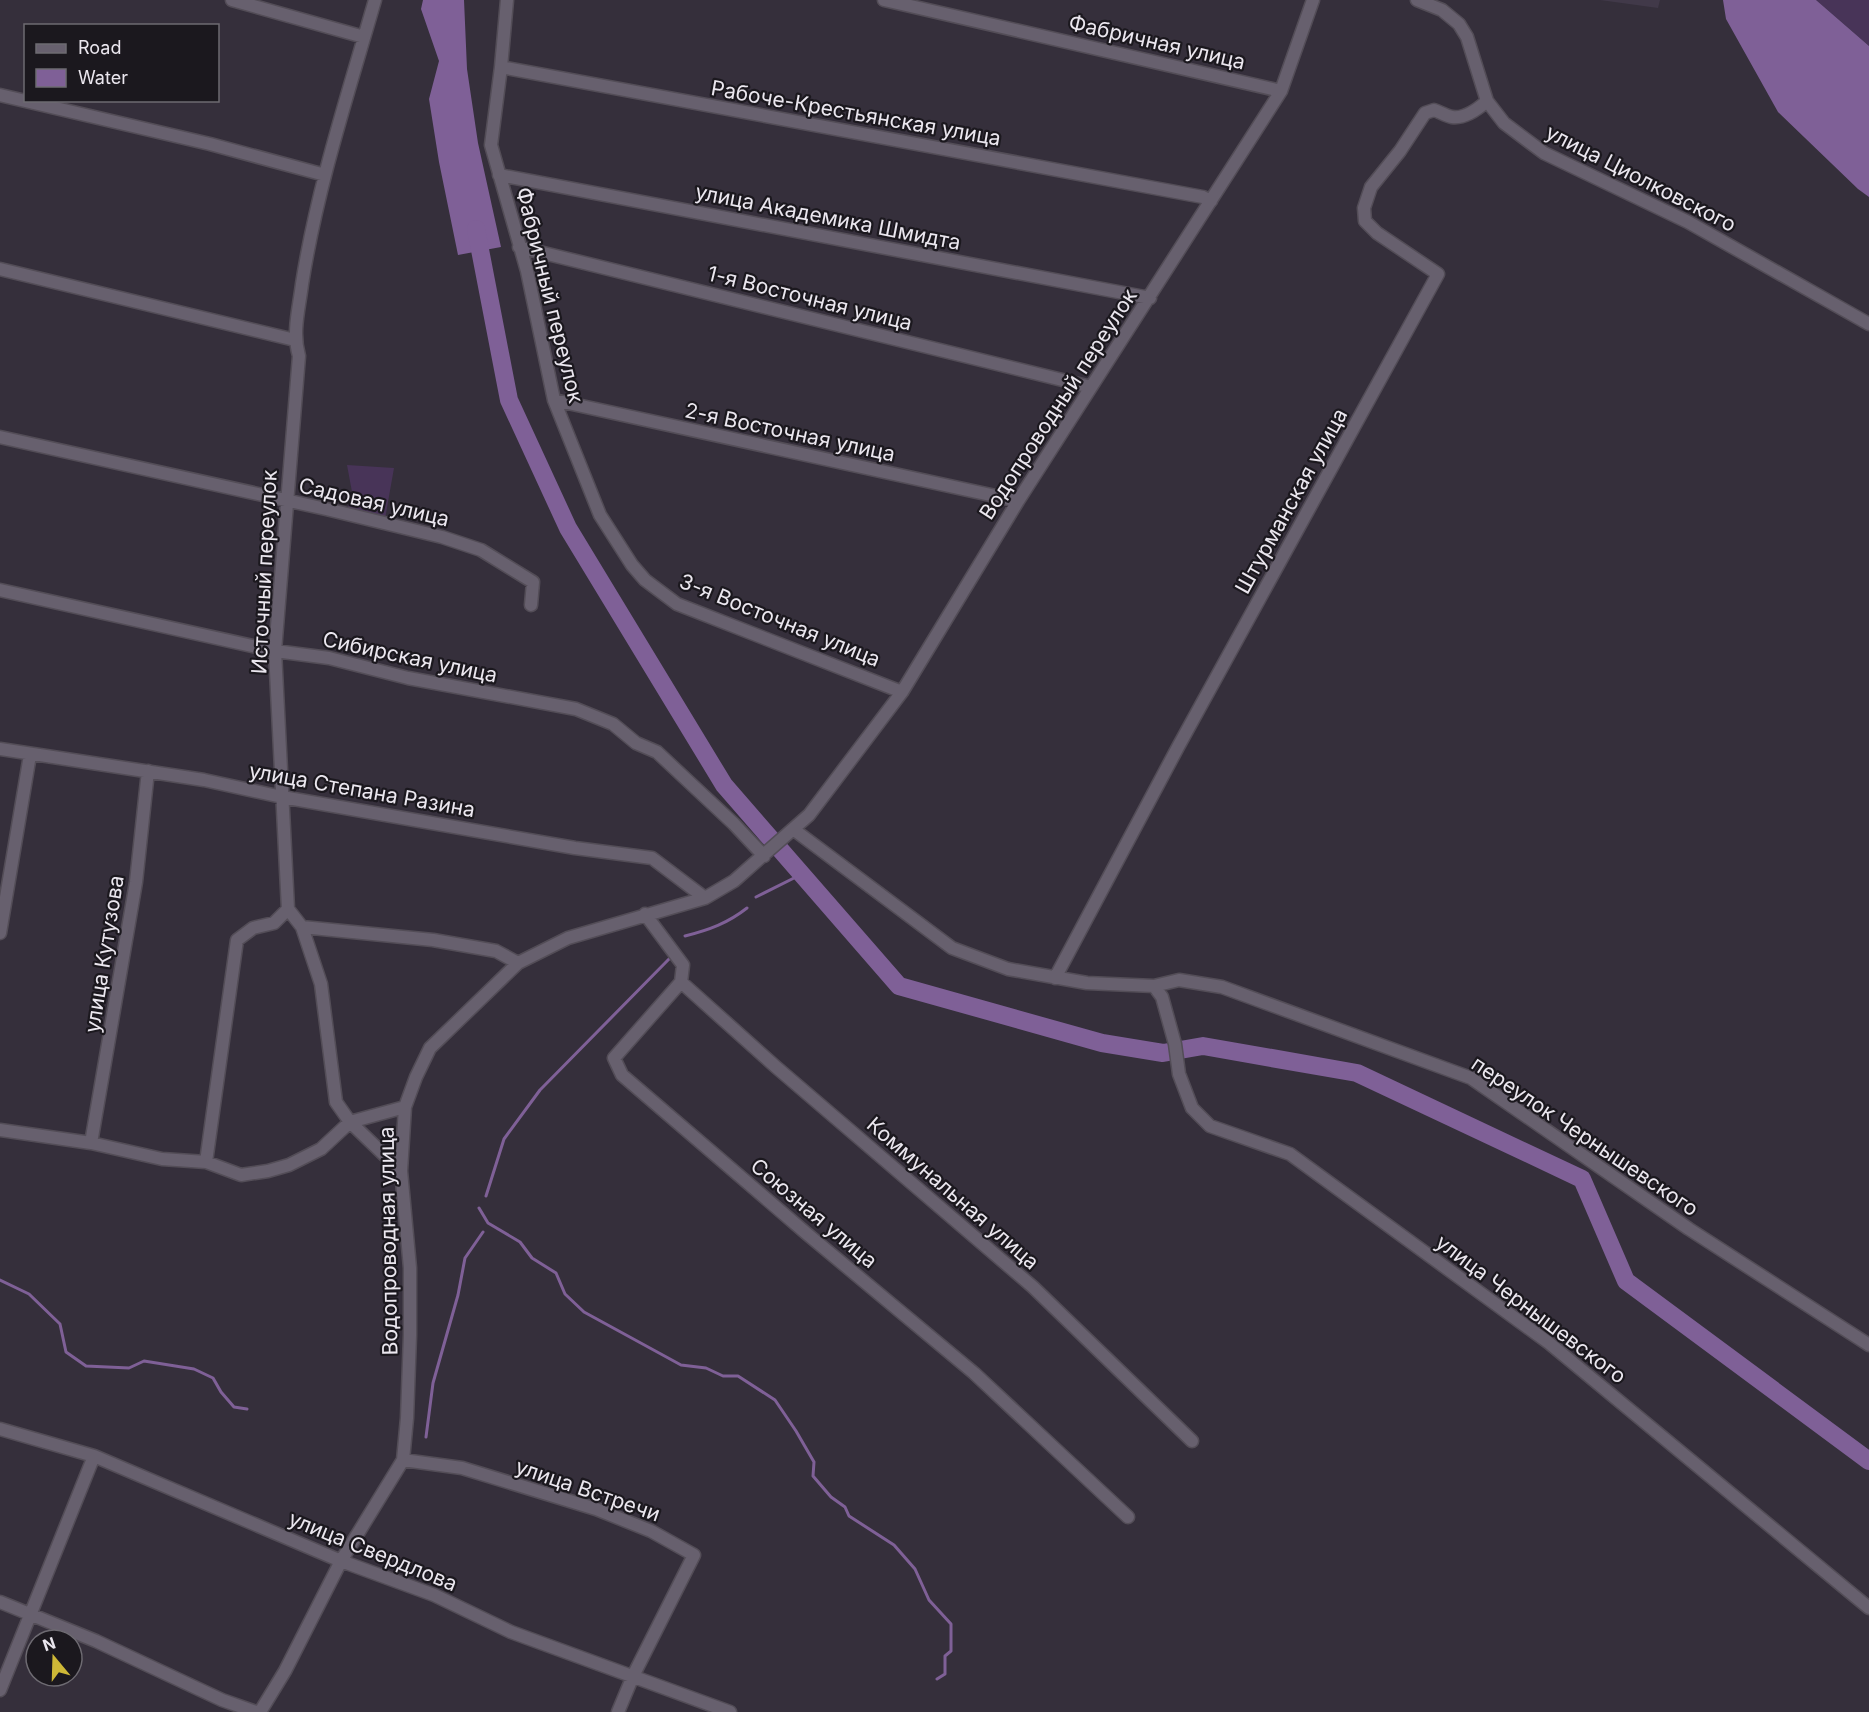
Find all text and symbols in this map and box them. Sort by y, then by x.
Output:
street label: Фабричная улица [1066,10,1248,74]
legend [24,24,219,102]
text: Road [78,37,121,58]
text: Water [78,67,128,88]
street label: Рабоче-Крестьянская улица [709,75,1003,151]
street label: улица Циолковского [1542,119,1740,237]
street label: улица Академика Шмидта [693,179,963,255]
street label: Фабричный переулок [511,185,589,406]
street label: 1-я Восточная улица [705,260,915,336]
street label: Водопроводный переулок [974,283,1142,524]
street label: 2-я Восточная улица [683,398,897,466]
street label: Штурманская улица [1230,404,1352,598]
street label: Источный переулок [246,469,282,675]
street label: Садовая улица [296,473,452,531]
street label: 3-я Восточная улица [676,568,884,672]
street label: Сибирская улица [320,626,500,688]
street label: улица Степана Разина [247,758,477,822]
street label: улица Кутузова [79,873,129,1035]
street label: переулок Чернышевского [1467,1051,1703,1221]
street label: Коммунальная улица [862,1112,1044,1274]
street label: Водопроводная улица [374,1126,402,1356]
street label: Союзная улица [746,1153,882,1273]
street label: улица Чернышевского [1431,1229,1631,1389]
street label: улица Встречи [512,1454,664,1526]
street label: улица Свердлова [285,1506,461,1596]
north arrow [24,1628,84,1688]
text: N [40,1632,58,1655]

